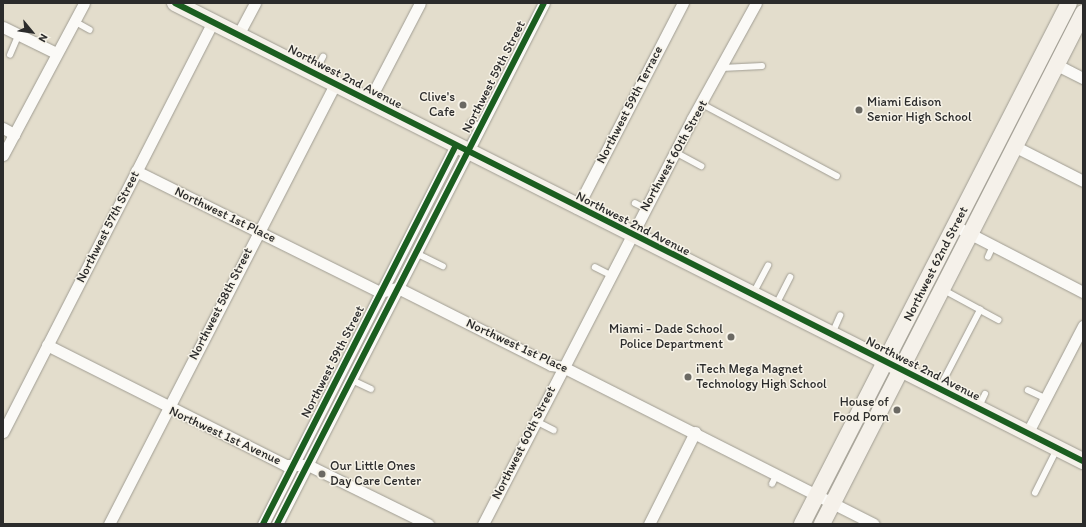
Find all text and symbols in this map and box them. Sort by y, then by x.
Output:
north arrow [12,12,52,52]
street label: Northwest 59th Street [459,18,529,136]
text: N [35,32,50,44]
street label: Northwest 2nd Avenue [285,42,405,112]
street label: Northwest 59th Terrace [594,43,666,167]
place label: Clive's Cafe [419,90,455,121]
place label: Miami Edison Senior High School [867,95,971,126]
street label: Northwest 60th Street [637,98,711,214]
marker: Clive's Cafe [458,100,468,110]
marker: Miami Edison Senior High School [854,105,864,115]
street label: Northwest 57th Street [73,169,143,285]
street label: Northwest 1st Place [172,184,278,246]
street label: Northwest 2nd Avenue [573,189,693,259]
street label: Northwest 62nd Street [900,204,972,324]
street label: Northwest 58th Street [186,245,256,363]
street label: Northwest 59th Street [298,303,368,421]
street label: Northwest 1st Place [464,316,570,376]
place label: Miami - Dade School Police Department [609,322,723,353]
marker: Miami - Dade School Police Department [726,332,736,342]
street label: Northwest 2nd Avenue [863,334,983,404]
place label: iTech Mega Magnet Technology High School [696,362,826,393]
marker: iTech Mega Magnet Technology High School [683,372,693,382]
street label: Northwest 60th Street [489,384,559,502]
place label: House of Food Porn [834,395,889,426]
street label: Northwest 1st Avenue [167,403,283,469]
marker: House of Food Porn [892,405,902,415]
place label: Our Little Ones Day Care Center [330,459,422,490]
marker: Our Little Ones Day Care Center [317,469,327,479]

